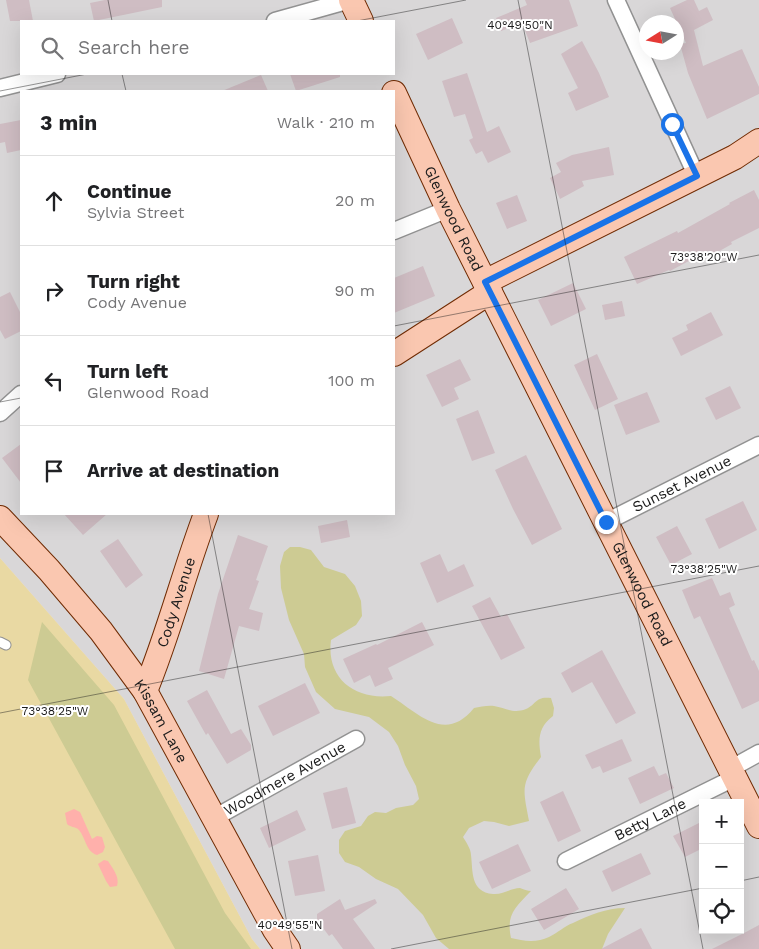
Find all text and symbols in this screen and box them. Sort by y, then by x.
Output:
north arrow [639,15,684,60]
text: 40°49'50"N [487,18,553,32]
search box [20,20,395,75]
icon: search [38,34,66,62]
text: Search here [78,36,189,59]
text: 3 min [40,110,97,135]
text: Walk · 210 m [277,113,375,132]
route start [661,113,684,136]
street label: Glenwood Road [420,163,487,274]
text: Continue [87,180,171,203]
icon: ahead [40,187,68,215]
text: 20 m [335,191,375,210]
text: Sylvia Street [87,203,185,222]
text: 73°38'20"W [670,250,738,264]
text: Turn right [87,270,180,293]
icon: right [40,277,68,305]
text: 90 m [334,281,375,300]
text: Cody Avenue [87,293,187,312]
text: Turn left [87,360,168,383]
icon: left [40,367,68,395]
text: 100 m [328,371,375,390]
text: Glenwood Road [87,383,209,402]
street label: Sunset Avenue [629,451,734,516]
icon: arrive [40,457,68,485]
text: Arrive at destination [87,459,279,482]
route end [595,511,618,534]
street label: Glenwood Road [608,539,676,649]
street label: Cody Avenue [153,555,199,650]
text: 73°38'25"W [671,562,738,576]
street label: Kissam Lane [130,676,191,766]
text: 73°38'25"W [22,704,89,718]
street label: Woodmere Avenue [221,738,349,820]
street label: Betty Lane [611,794,689,845]
map controls [699,799,744,934]
button: + [699,799,744,844]
button: − [699,844,744,889]
button: locate [699,889,744,934]
text: 40°49'55"N [257,918,323,932]

